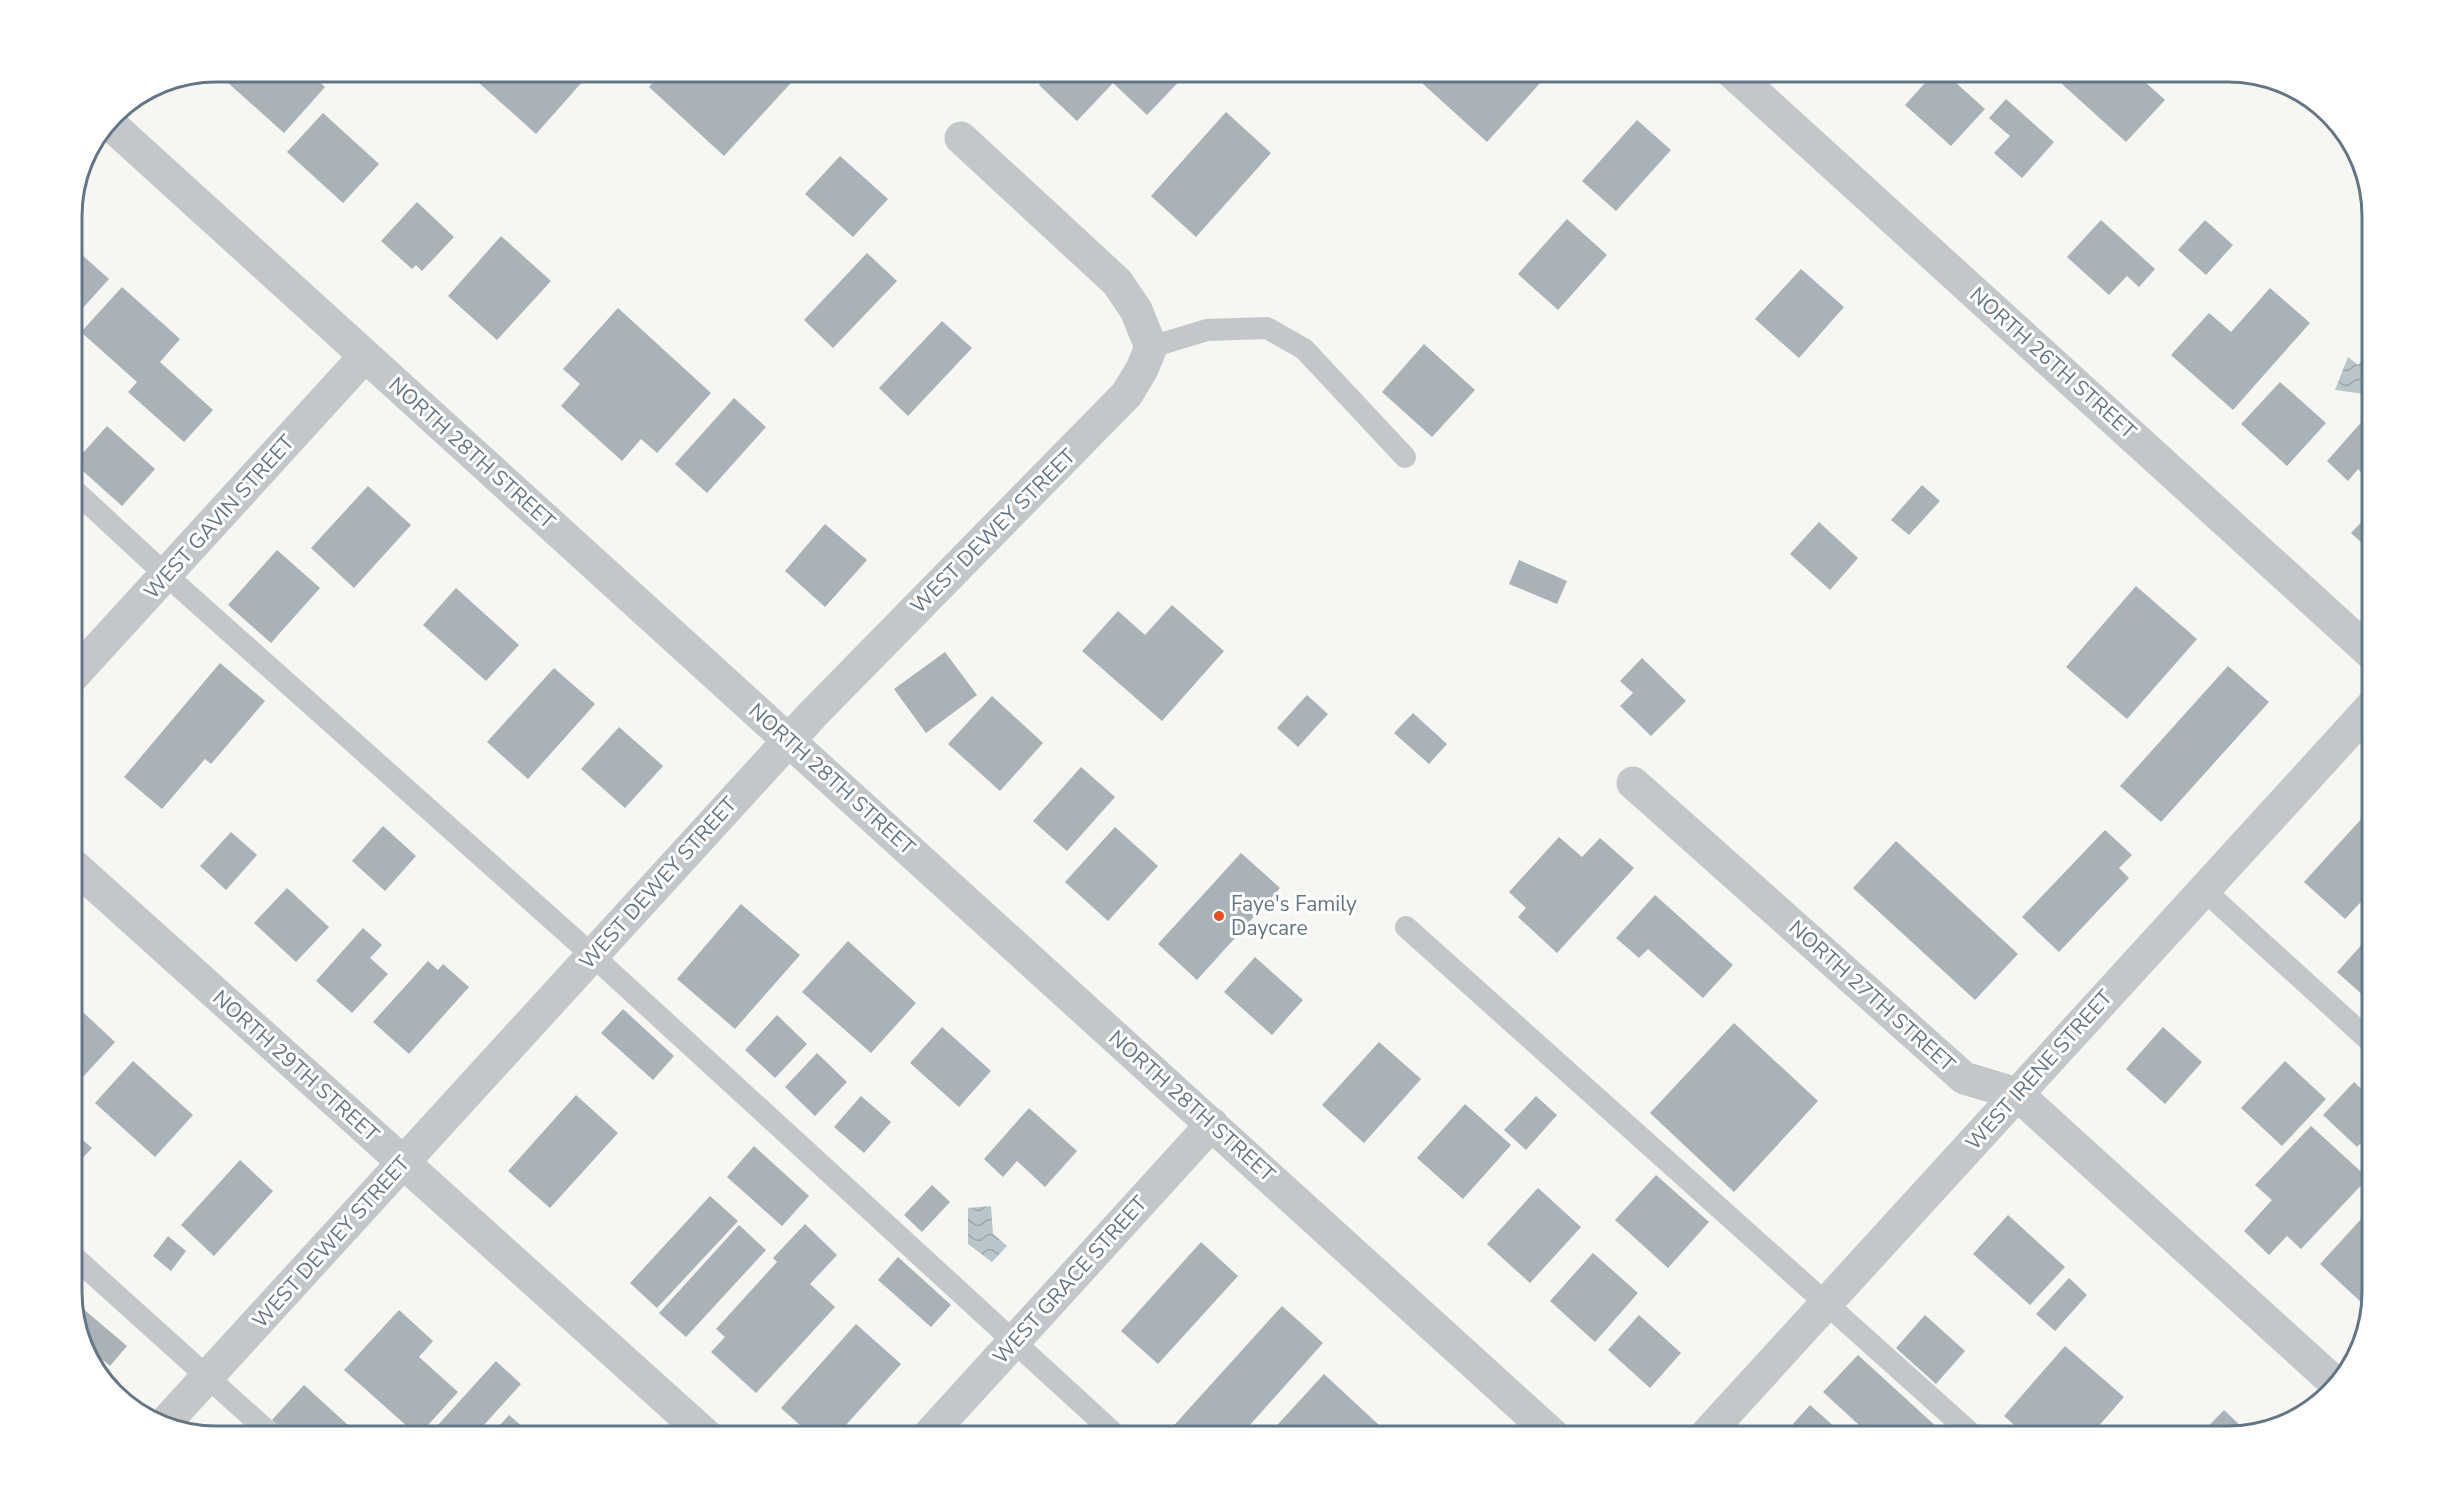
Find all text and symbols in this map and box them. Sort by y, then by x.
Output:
street label: NORTH 26TH STREET [1964,281,2142,445]
street label: NORTH 28TH STREET [383,371,561,535]
street label: WEST GAVIN STREET [138,429,301,605]
street label: WEST DEWEY STREET [904,442,1082,620]
street label: NORTH 28TH STREET [743,697,921,861]
street label: WEST DEWEY STREET [573,791,743,975]
place label: Faye's Family Daycare [1231,890,1357,942]
marker: Faye's Family Daycare [1212,909,1226,923]
street label: NORTH 27TH STREET [1783,914,1961,1078]
street label: NORTH 29TH STREET [207,984,385,1148]
street label: WEST IRENE STREET [1959,984,2119,1156]
street label: NORTH 28TH STREET [1103,1024,1281,1188]
street label: WEST DEWEY STREET [246,1150,416,1334]
street label: WEST GRACE STREET [987,1189,1154,1370]

